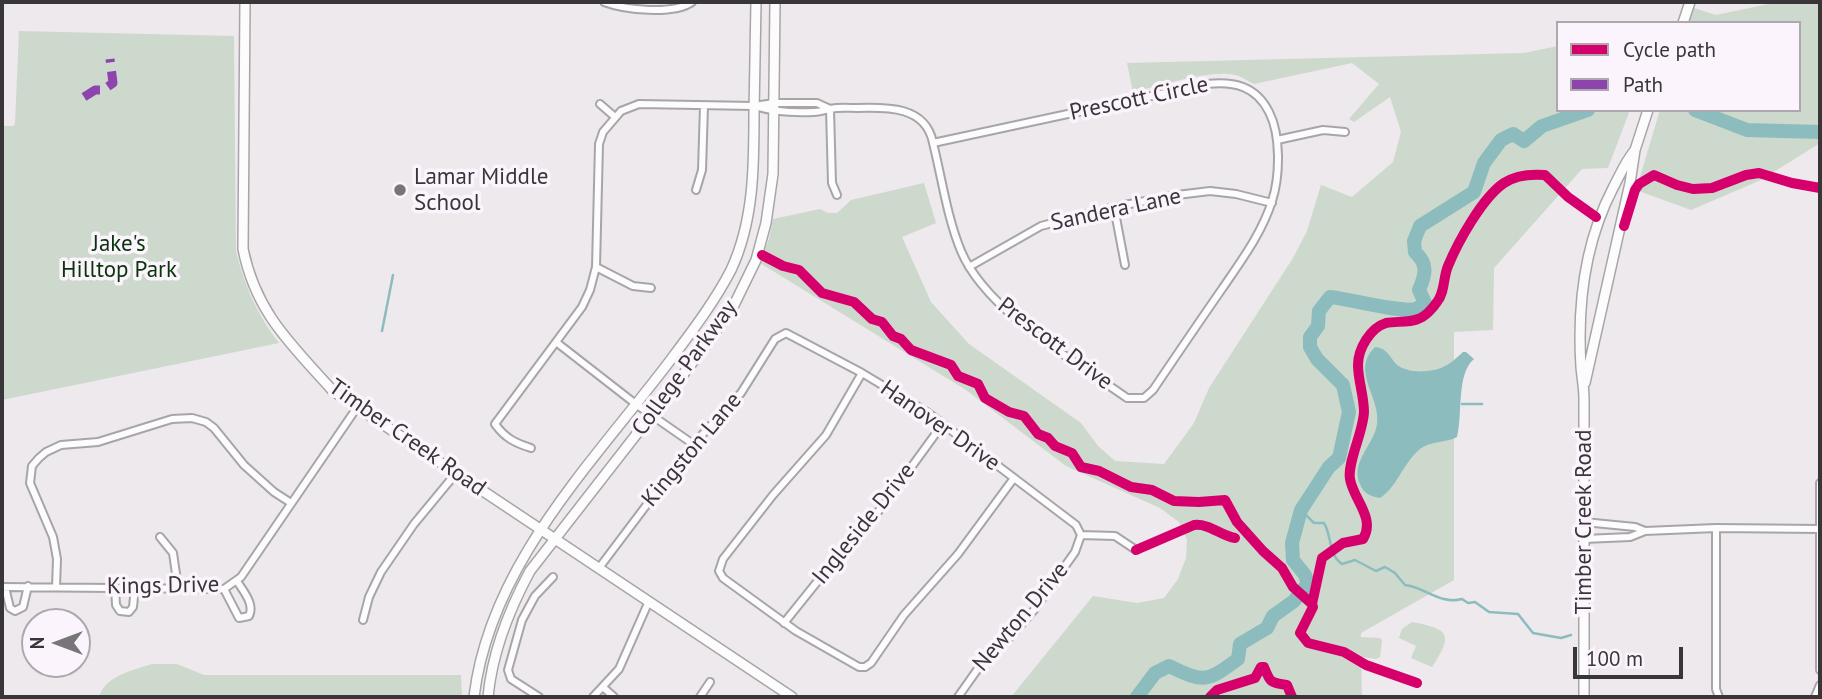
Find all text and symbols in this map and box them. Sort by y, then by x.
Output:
legend [1556,21,1801,112]
text: Cycle path [1623,36,1716,63]
street label: Prescott Circle [1067,71,1211,127]
text: Path [1623,71,1663,98]
place label: Lamar Middle School [414,163,548,217]
marker: Lamar Middle School [392,182,408,198]
street label: Sandera Lane [1048,183,1184,237]
park label: Jake's Hilltop Park [61,230,177,284]
street label: Prescott Drive [992,292,1118,396]
street label: College Parkway [627,295,743,441]
street label: Timber Creek Road [323,374,491,502]
street label: Hanover Drive [875,375,1005,477]
street label: Kingston Lane [636,387,748,513]
street label: Timber Creek Road [1570,429,1598,615]
street label: Ingleside Drive [807,458,921,590]
street label: Newton Drive [967,557,1075,677]
street label: Kings Drive [107,571,219,601]
north arrow [21,608,91,678]
scale bar [1577,632,1687,676]
text: N [25,637,49,649]
text: 100 m [1586,645,1643,672]

